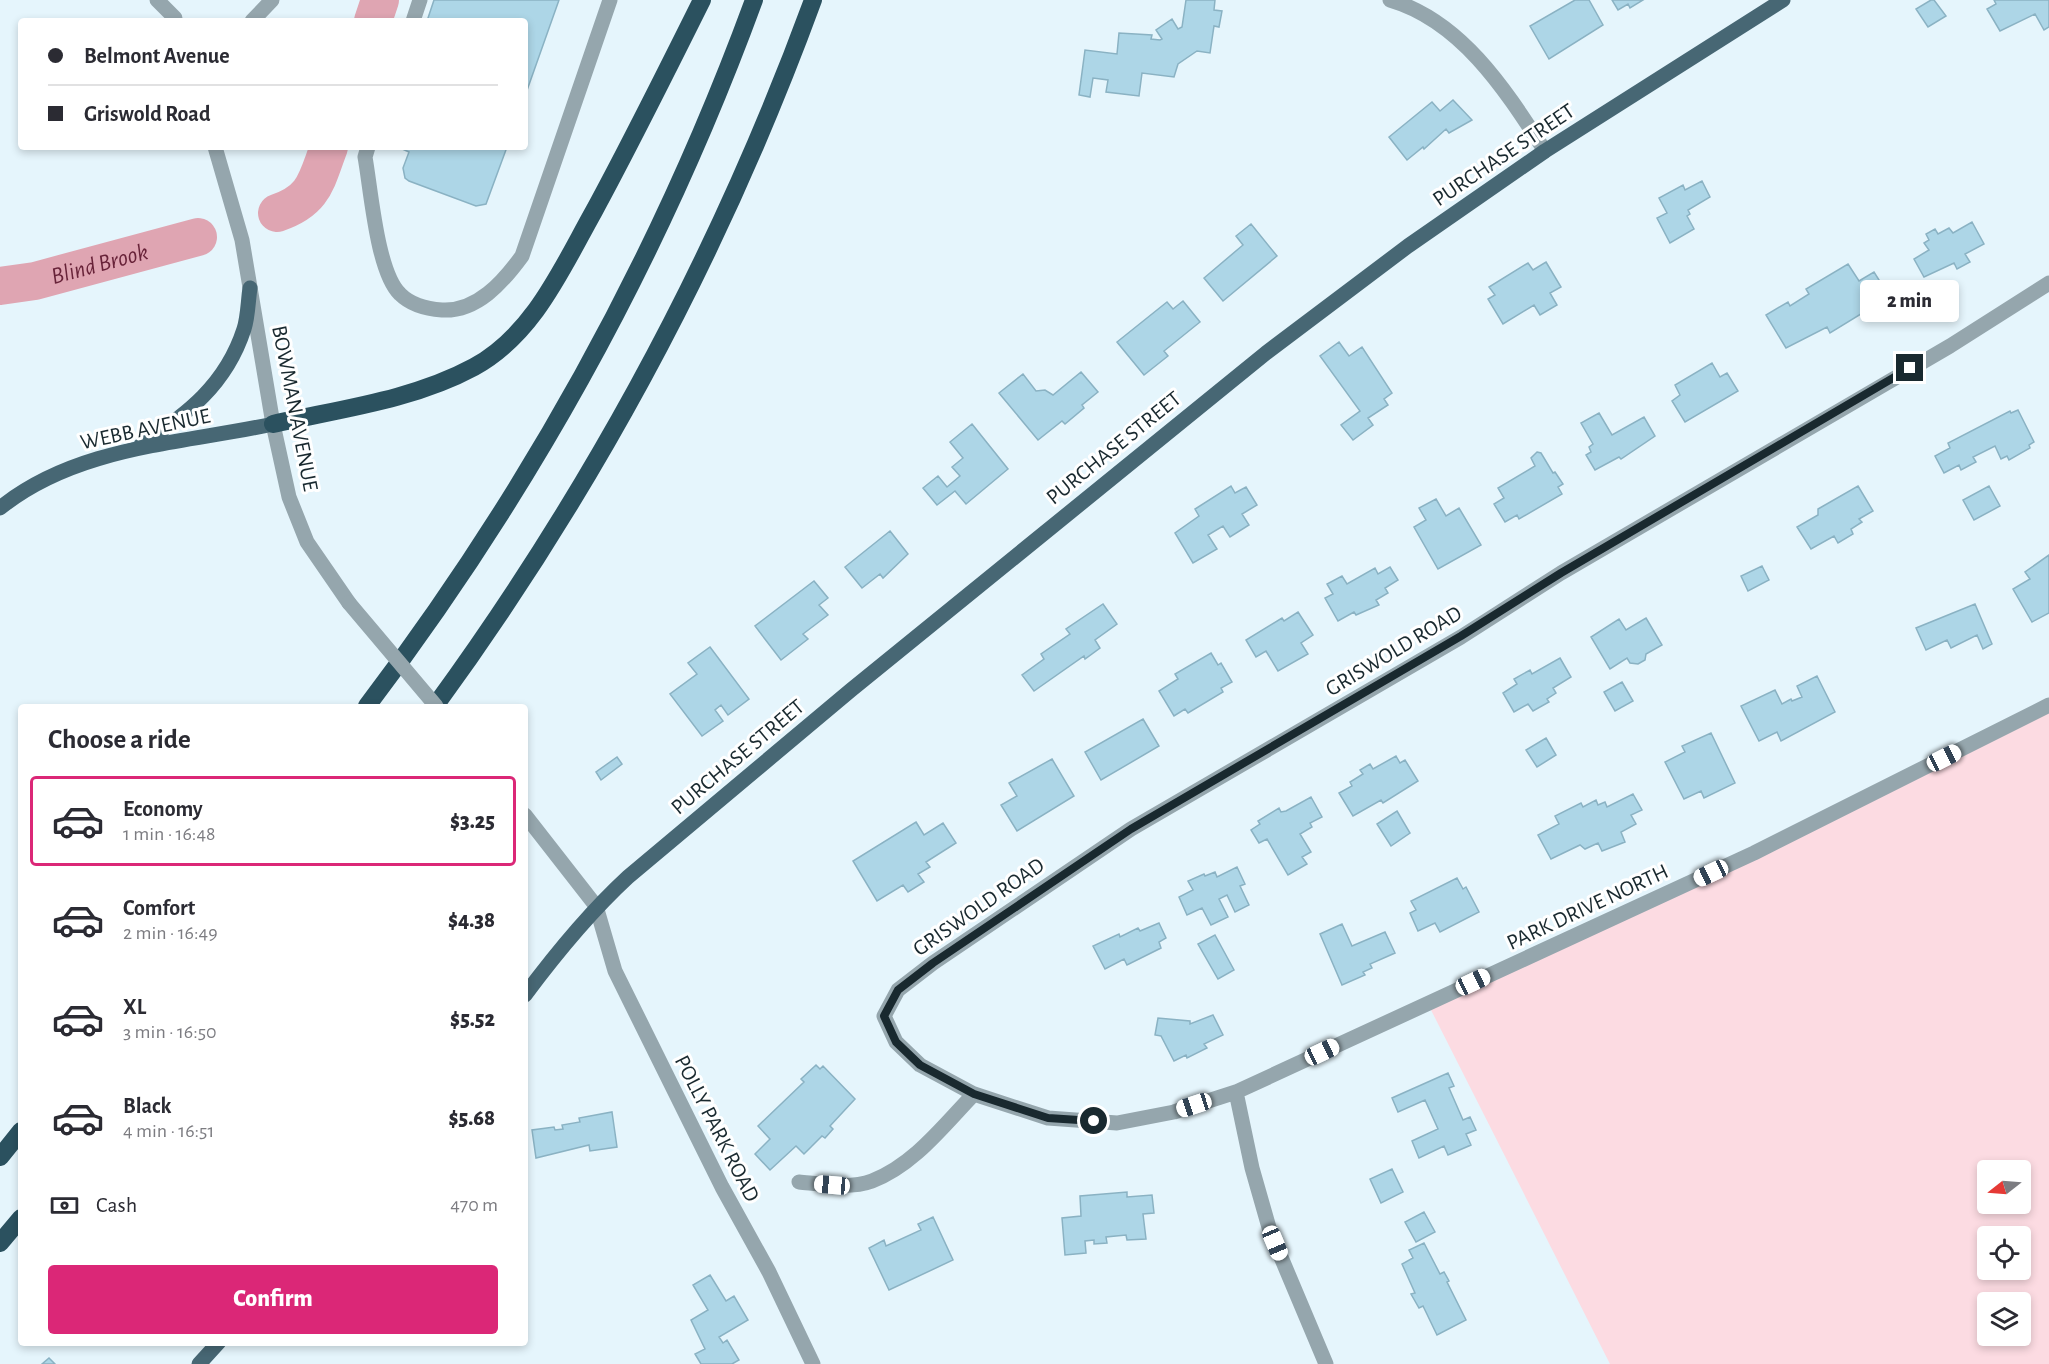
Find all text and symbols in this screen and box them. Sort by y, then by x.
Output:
text: Belmont Avenue [84,45,230,67]
street label: PURCHASE STREET [1429,99,1579,210]
text: Griswold Road [84,103,210,125]
water label: Blind Brook [48,240,151,289]
callout: 2 min [1860,281,1960,323]
text: 2 min [1887,291,1932,311]
street label: BOWMAN AVENUE [268,324,322,493]
route end [1896,354,1923,381]
street label: PURCHASE STREET [1042,387,1185,509]
street label: WEBB AVENUE [78,404,213,453]
street label: GRISWOLD ROAD [1322,602,1465,700]
street label: PURCHASE STREET [667,695,808,819]
text: Choose a ride [48,726,191,753]
car [1924,742,1964,774]
icon: car [51,794,105,848]
text: Economy [123,798,203,820]
text: $3.25 [450,810,495,832]
text: 1 min · 16:48 [123,824,215,844]
street label: GRISWOLD ROAD [909,853,1048,960]
car [1691,857,1731,889]
street label: PARK DRIVE NORTH [1503,860,1672,954]
icon: car [51,893,105,947]
text: Comfort [123,897,195,919]
text: $4.38 [448,909,495,931]
text: 2 min · 16:49 [123,923,218,943]
car [1453,966,1493,998]
icon: car [51,992,105,1046]
text: XL [123,996,146,1018]
text: $5.52 [450,1008,495,1030]
text: 3 min · 16:50 [123,1022,217,1042]
car [1302,1036,1342,1068]
street label: POLLY PARK ROAD [671,1052,764,1205]
icon: car [51,1091,105,1145]
car [1174,1091,1214,1119]
text: Black [123,1095,171,1117]
text: $5.68 [448,1107,495,1129]
route start [1080,1107,1107,1134]
text: 4 min · 16:51 [123,1121,214,1141]
north arrow [1977,1160,2031,1214]
map controls [1977,1160,2031,1346]
car [813,1174,851,1196]
icon: cash [48,1189,81,1222]
text: Cash [96,1194,137,1216]
text: 470 m [450,1195,498,1215]
car [1260,1223,1290,1263]
button: locate [1977,1226,2031,1280]
button: Confirm [48,1265,498,1334]
button: layers [1977,1292,2031,1346]

